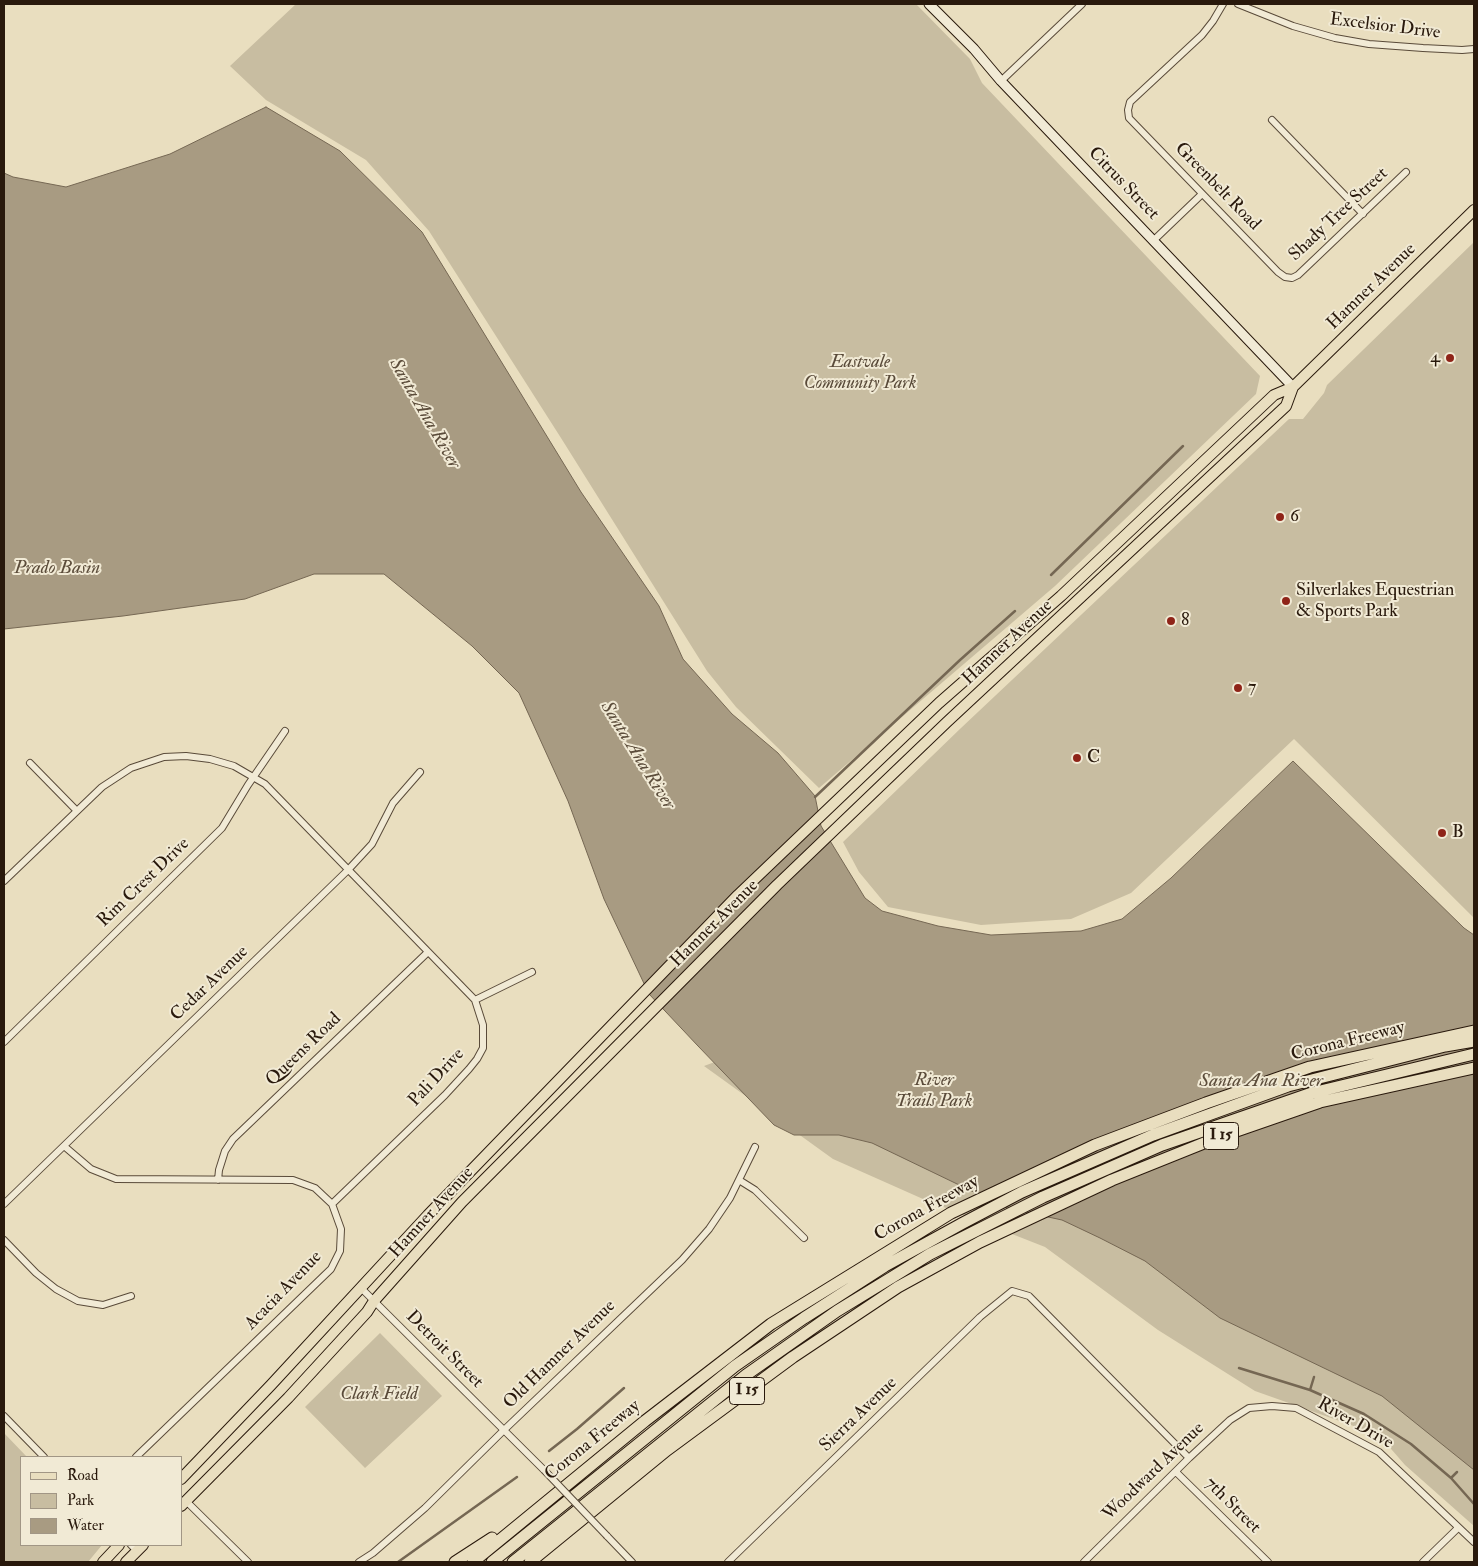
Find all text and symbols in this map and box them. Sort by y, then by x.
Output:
street label: Excelsior Drive [1328,9,1442,45]
street label: Greenbelt Road [1170,138,1264,236]
street label: Citrus Street [1083,143,1163,225]
street label: Shady Tree Street [1285,164,1393,266]
street label: Hamner Avenue [1323,239,1421,335]
place label: 4 [1430,347,1440,369]
park label: Eastvale Community Park [804,352,916,394]
marker: 4 [1444,352,1456,364]
water label: Santa Ana River [383,355,465,473]
place label: 6 [1290,506,1299,528]
marker: 6 [1274,511,1286,523]
water label: Prado Basin [14,558,100,580]
place label: Silverlakes Equestrian & Sports Park [1296,580,1454,622]
marker: Silverlakes Equestrian & Sports Park [1280,595,1292,607]
street label: Hamner Avenue [958,596,1058,690]
place label: 8 [1181,610,1189,632]
marker: 8 [1165,615,1177,627]
place label: 7 [1248,677,1256,699]
marker: 7 [1232,682,1244,694]
water label: Santa Ana River [595,698,679,814]
place label: C [1087,747,1100,769]
marker: C [1071,752,1083,764]
place label: B [1452,822,1464,844]
marker: B [1436,827,1448,839]
street label: Rim Crest Drive [93,834,195,932]
street label: Hamner Avenue [667,876,763,972]
street label: Cedar Avenue [167,942,253,1026]
street label: Queens Road [262,1009,346,1091]
street label: Corona Freeway [1289,1017,1407,1067]
street label: Pali Drive [405,1044,469,1112]
park label: River Trails Park [896,1070,972,1112]
water label: Santa Ana River [1199,1071,1323,1093]
road number: I 15 [1204,1122,1238,1150]
street label: Hamner Avenue [385,1163,479,1263]
street label: Corona Freeway [871,1171,983,1247]
street label: Acacia Avenue [241,1247,327,1335]
street label: Old Hamner Avenue [500,1296,620,1414]
street label: Detroit Street [401,1307,487,1393]
street label: Sierra Avenue [816,1373,902,1457]
road number: I 15 [730,1378,764,1404]
park label: Clark Field [340,1384,418,1406]
street label: River Drive [1313,1394,1397,1454]
street label: Corona Freeway [541,1396,645,1486]
street label: Woodward Avenue [1099,1418,1209,1526]
legend [20,1456,182,1546]
text: Road [67,1466,98,1485]
street label: 7th Street [1199,1473,1265,1539]
text: Park [67,1491,94,1510]
text: Water [67,1516,104,1535]

